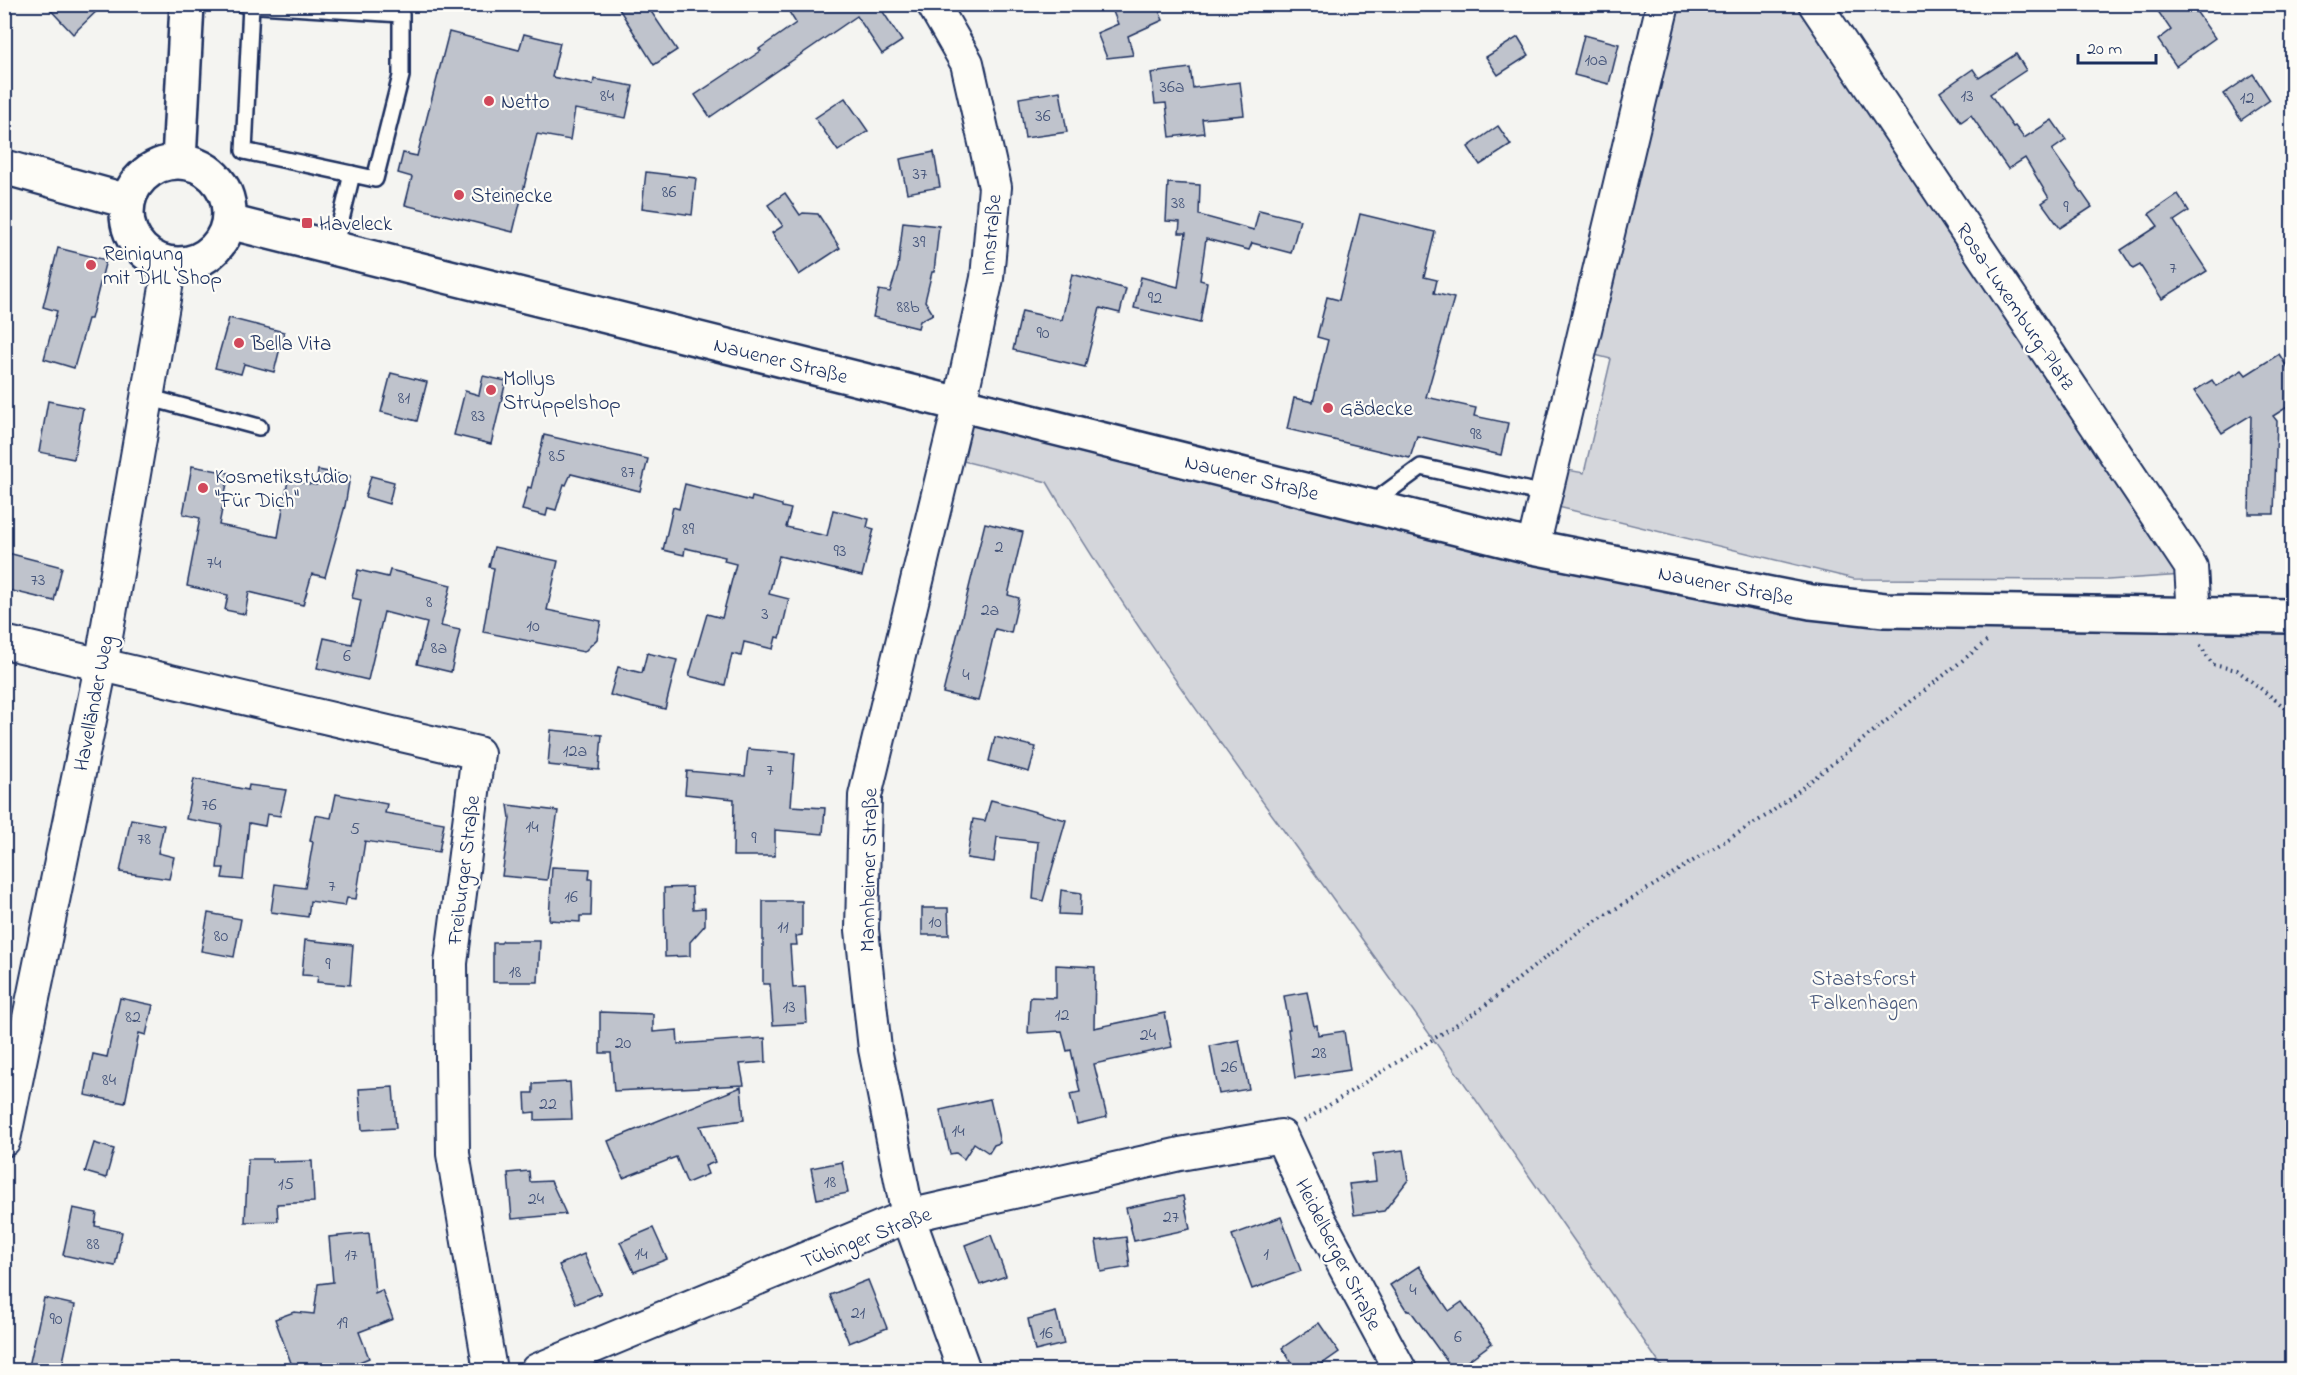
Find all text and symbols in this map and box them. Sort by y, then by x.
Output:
scale bar [2078,27,2156,65]
text: 20 m [2087,37,2122,63]
house number: 10a [1584,48,1608,74]
house number: 36a [1159,75,1185,101]
house number: 84 [600,84,615,110]
house number: 13 [1960,84,1974,110]
house number: 12 [2240,86,2254,112]
place label: Netto [501,88,550,118]
marker: Netto [482,94,496,108]
house number: 36 [1035,104,1051,130]
house number: 37 [913,162,928,188]
house number: 86 [662,180,676,206]
place label: Steinecke [471,182,553,212]
marker: Steinecke [452,188,466,202]
house number: 38 [1171,191,1185,217]
street label: Innstraße [973,193,1011,277]
house number: 9 [2063,195,2069,221]
place label: Haveleck [319,210,393,240]
marker: Haveleck [300,216,314,230]
street label: Rosa-Luxemburg-Platz [1946,218,2082,398]
house number: 39 [913,230,926,256]
place label: Reinigung mit DHL Shop [103,240,222,294]
house number: 7 [2169,256,2177,282]
marker: Reinigung mit DHL Shop [84,258,98,272]
house number: 92 [1148,286,1162,312]
house number: 88b [896,295,920,321]
house number: 90 [1036,321,1050,347]
place label: Bella Vita [250,330,331,360]
street label: Nauener Straße [710,331,851,393]
marker: Bella Vita [232,336,246,350]
place label: Mollys Struppelshop [503,365,621,419]
marker: Mollys Struppelshop [484,383,498,397]
house number: 81 [398,386,411,412]
place label: Gädecke [1340,395,1414,425]
marker: Gädecke [1321,401,1335,415]
house number: 83 [471,404,485,430]
house number: 98 [1470,422,1482,448]
house number: 85 [548,444,566,470]
street label: Nauener Straße [1181,448,1322,510]
house number: 87 [621,460,636,486]
place label: Kosmetikstudio "Für Dich" [215,463,349,517]
marker: Kosmetikstudio "Für Dich" [196,481,210,495]
house number: 89 [682,517,695,543]
house number: 2 [995,535,1004,561]
house number: 93 [834,539,846,565]
house number: 74 [207,551,222,577]
street label: Nauener Straße [1655,559,1796,615]
house number: 73 [31,568,45,594]
house number: 8 [426,590,433,616]
house number: 2a [981,598,999,624]
house number: 3 [761,602,769,628]
house number: 10 [526,614,540,640]
street label: Havelländer Weg [67,633,125,774]
house number: 8a [431,636,447,662]
house number: 6 [343,644,351,670]
house number: 4 [962,663,970,689]
house number: 12a [563,739,587,765]
house number: 7 [766,758,774,784]
street label: Mannheimer Straße [854,787,886,952]
house number: 76 [201,793,217,819]
street label: Freiburger Straße [441,793,491,948]
house number: 14 [525,815,539,841]
house number: 5 [350,817,360,843]
house number: 9 [751,826,757,852]
house number: 78 [137,827,151,853]
house number: 7 [328,874,336,900]
house number: 16 [564,885,578,911]
house number: 10 [928,910,942,936]
house number: 11 [777,915,789,941]
house number: 80 [214,924,228,950]
house number: 9 [325,952,331,978]
house number: 18 [509,960,521,986]
park label: Staatsforst Falkenhagen [1809,965,1918,1021]
house number: 13 [782,995,796,1021]
house number: 12 [1055,1003,1069,1029]
house number: 82 [125,1005,141,1031]
house number: 24 [1140,1023,1157,1049]
house number: 20 [615,1031,632,1057]
house number: 28 [1311,1041,1327,1067]
house number: 26 [1221,1055,1238,1081]
house number: 84 [102,1068,117,1094]
house number: 22 [539,1092,557,1118]
house number: 14 [951,1119,965,1145]
house number: 18 [824,1170,836,1196]
house number: 15 [278,1172,294,1198]
street label: Heidelberger Straße [1284,1174,1389,1337]
house number: 24 [528,1187,545,1213]
street label: Tübinger Straße [797,1200,937,1279]
house number: 27 [1163,1205,1180,1231]
house number: 88 [86,1232,100,1258]
house number: 14 [634,1242,648,1268]
house number: 1 [1263,1242,1269,1268]
house number: 17 [344,1243,358,1269]
house number: 4 [1409,1278,1417,1304]
house number: 21 [851,1301,866,1327]
house number: 90 [49,1307,63,1333]
house number: 19 [336,1311,348,1337]
house number: 16 [1039,1321,1053,1347]
house number: 6 [1454,1325,1462,1351]

